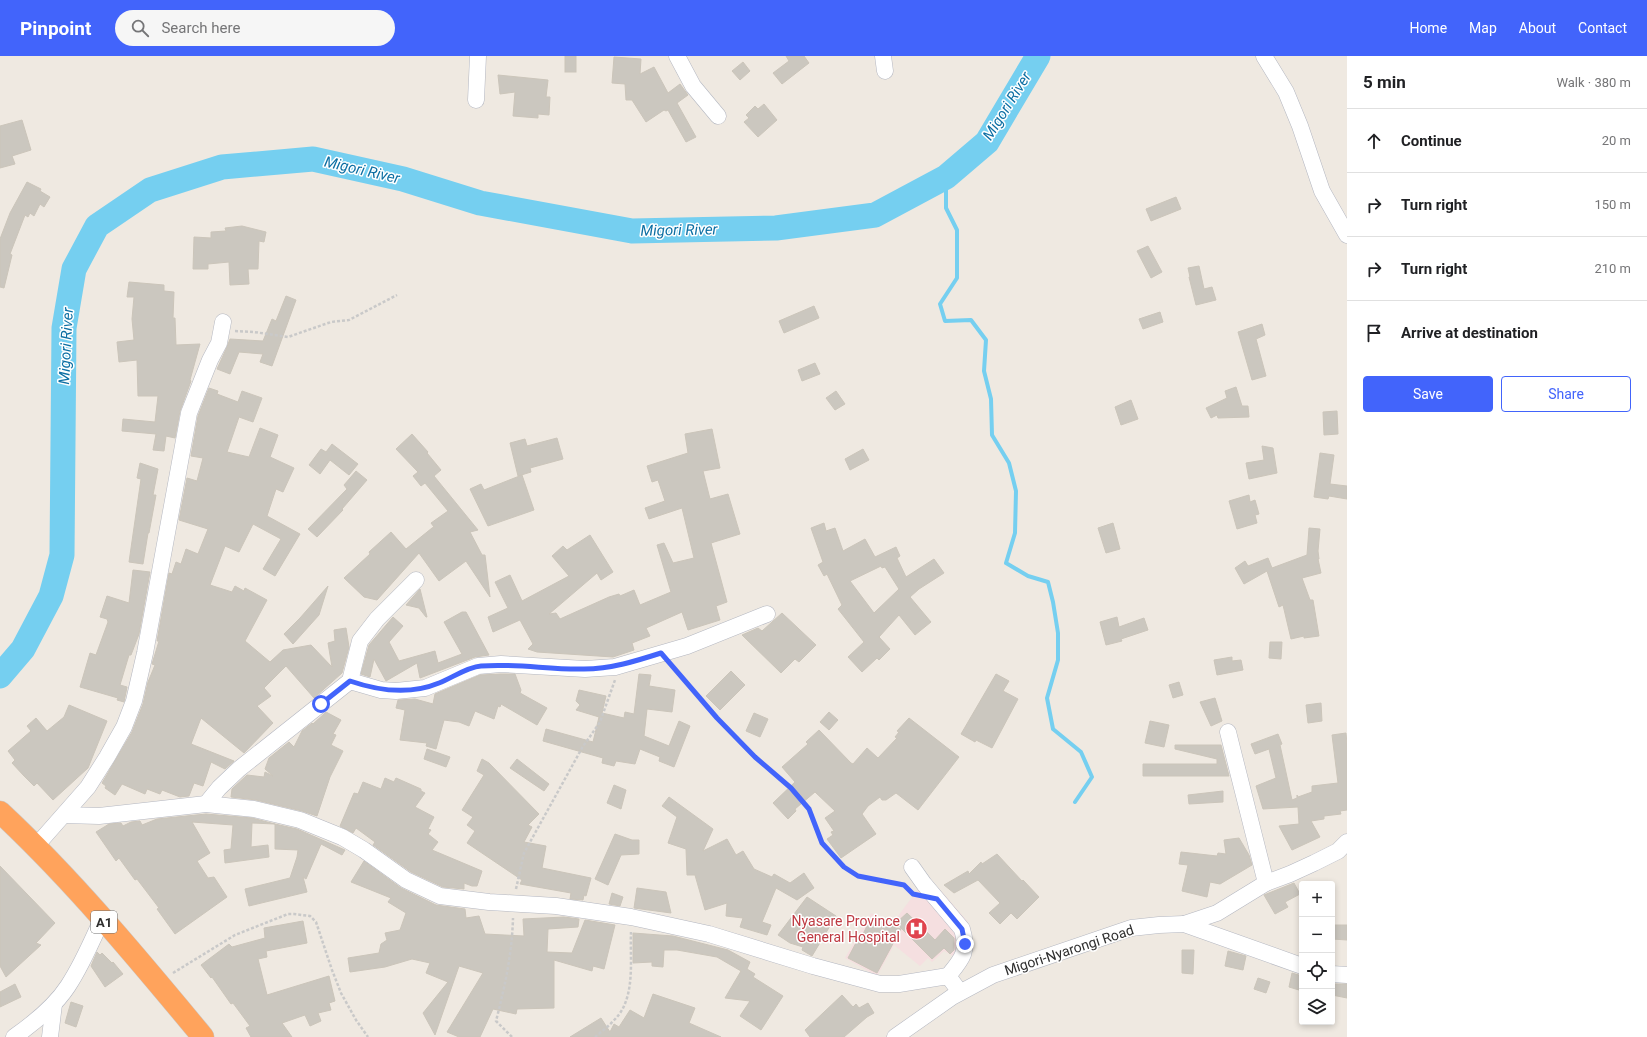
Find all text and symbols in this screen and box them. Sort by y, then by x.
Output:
search box [115,10,395,46]
text: Pinpoint [20,17,91,40]
icon: search [129,17,151,39]
text: Search here [161,19,240,37]
text: Home [1409,20,1447,36]
text: Map [1469,20,1497,36]
text: About [1519,20,1556,36]
text: Contact [1578,20,1627,36]
water label: Migori River [979,68,1036,143]
text: 5 min [1363,72,1406,92]
text: Walk · 380 m [1556,75,1631,90]
icon: ahead [1363,130,1385,152]
text: Continue [1401,132,1462,150]
text: 20 m [1602,133,1631,148]
water label: Migori River [322,153,403,188]
icon: right [1363,194,1385,216]
text: Turn right [1401,196,1467,214]
text: 150 m [1594,197,1631,212]
water label: Migori River [640,220,719,240]
icon: right [1363,258,1385,280]
text: Turn right [1401,260,1467,278]
text: 210 m [1594,261,1631,276]
water label: Migori River [55,306,77,385]
icon: arrive [1363,322,1385,344]
text: Arrive at destination [1401,324,1538,342]
button: Save [1363,376,1493,412]
button: Share [1501,376,1631,412]
route start [312,695,330,713]
map controls [1299,881,1335,1025]
button: + [1299,881,1335,917]
road number: A1 [91,911,117,933]
place label: Nyasare Province General Hospital [792,913,900,945]
hospital icon: Nyasare Province General Hospital [903,916,929,942]
button: − [1299,917,1335,953]
street label: Migori-Nyarongi Road [1002,922,1136,978]
route end [956,935,974,953]
button: locate [1299,953,1335,989]
button: layers [1299,989,1335,1025]

